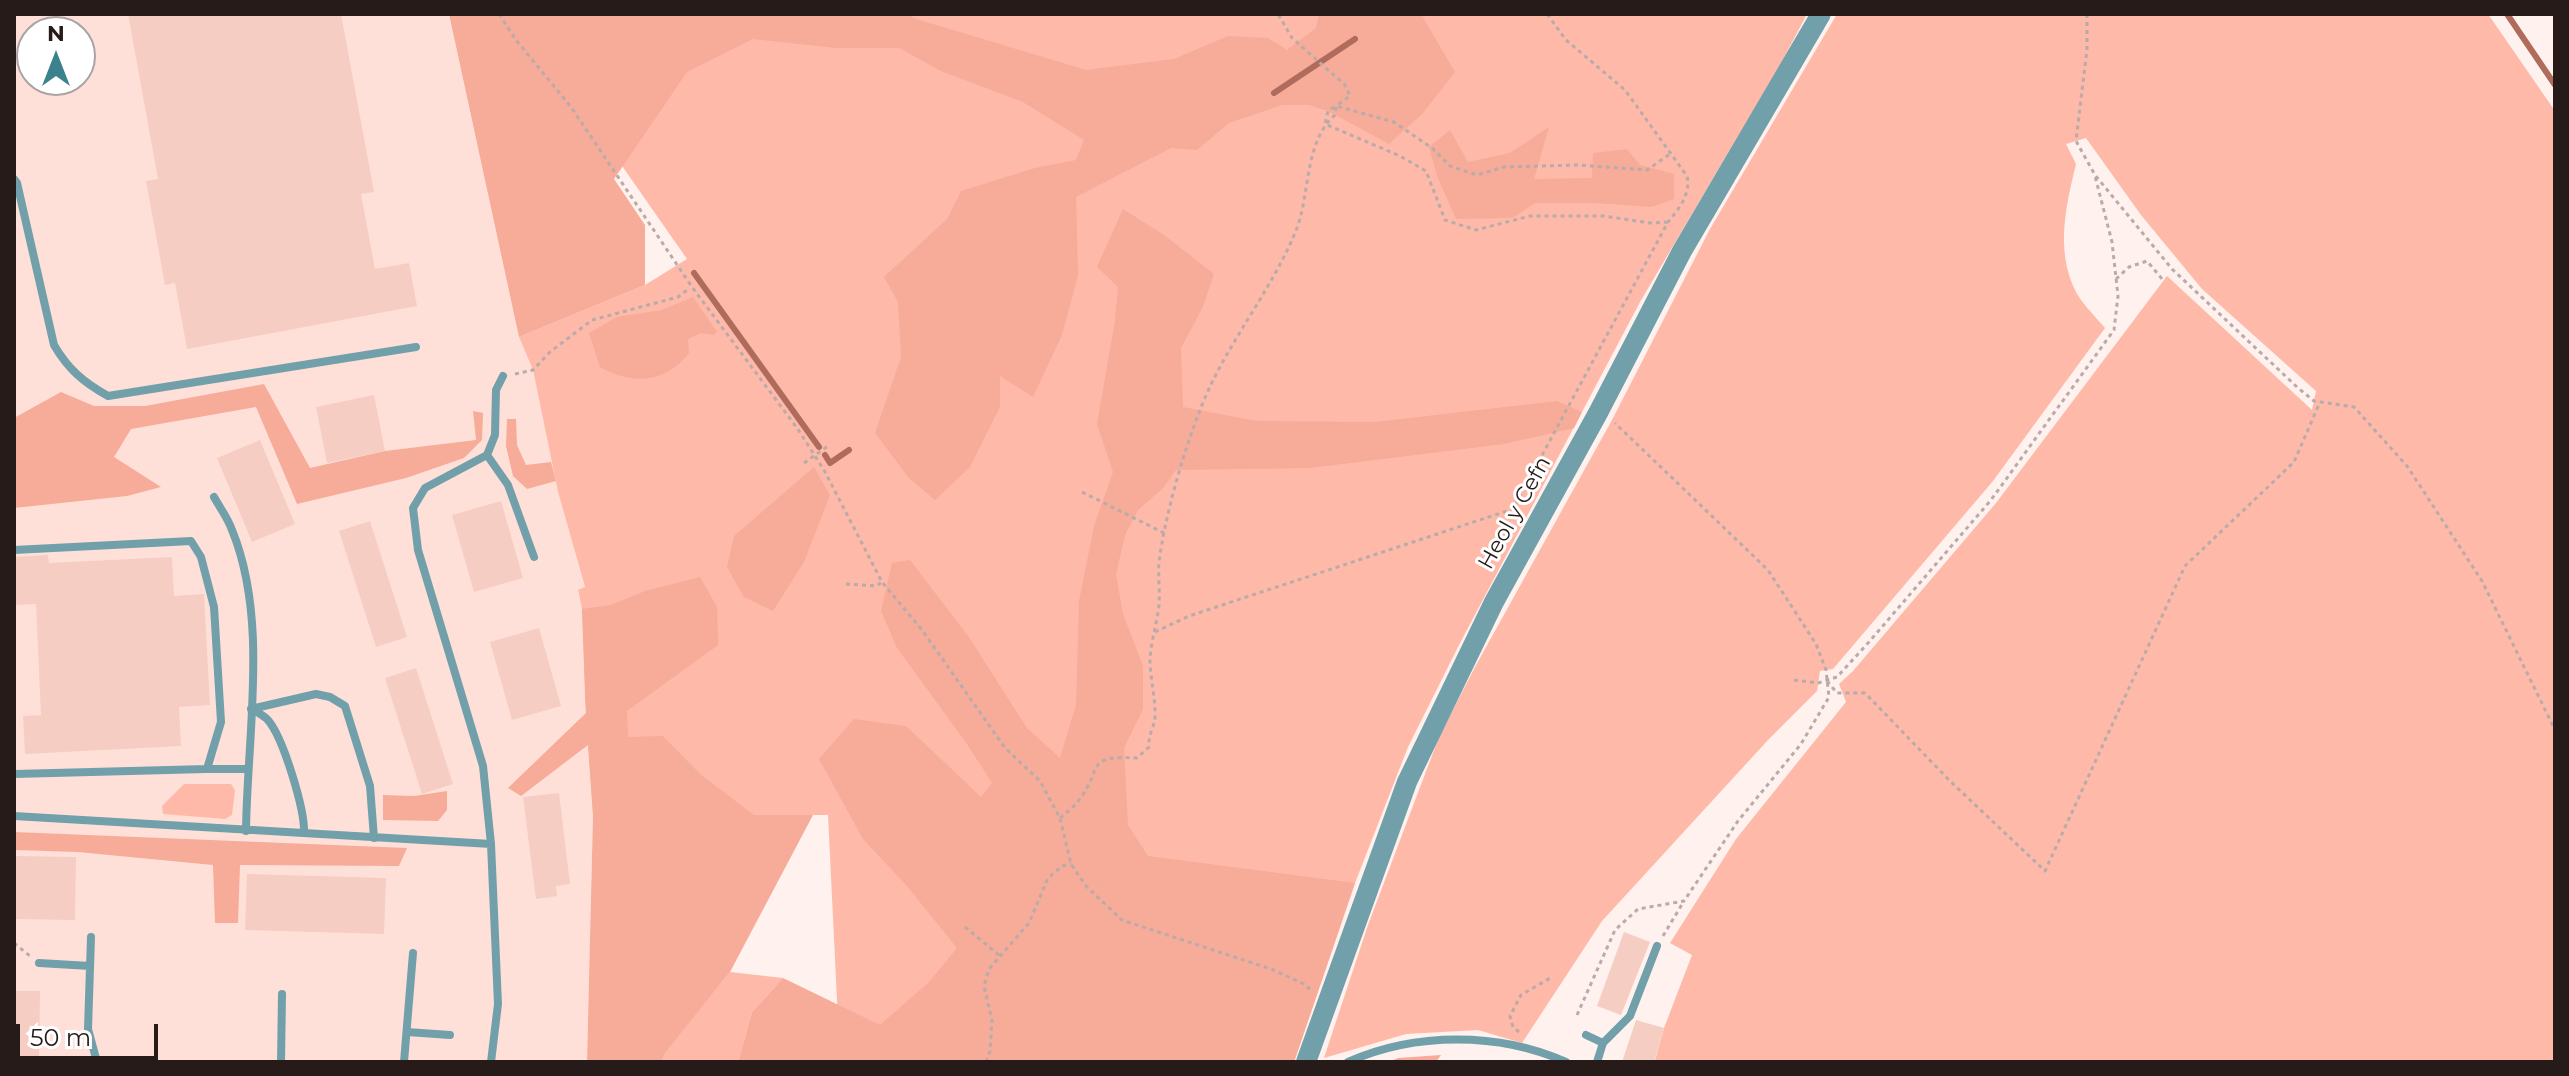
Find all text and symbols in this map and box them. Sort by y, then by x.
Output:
north arrow [16,16,96,96]
text: N [47,20,65,47]
street label: Heol y Cefn [1473,452,1557,574]
scale bar [20,1008,162,1058]
text: 50 m [30,1023,91,1052]

